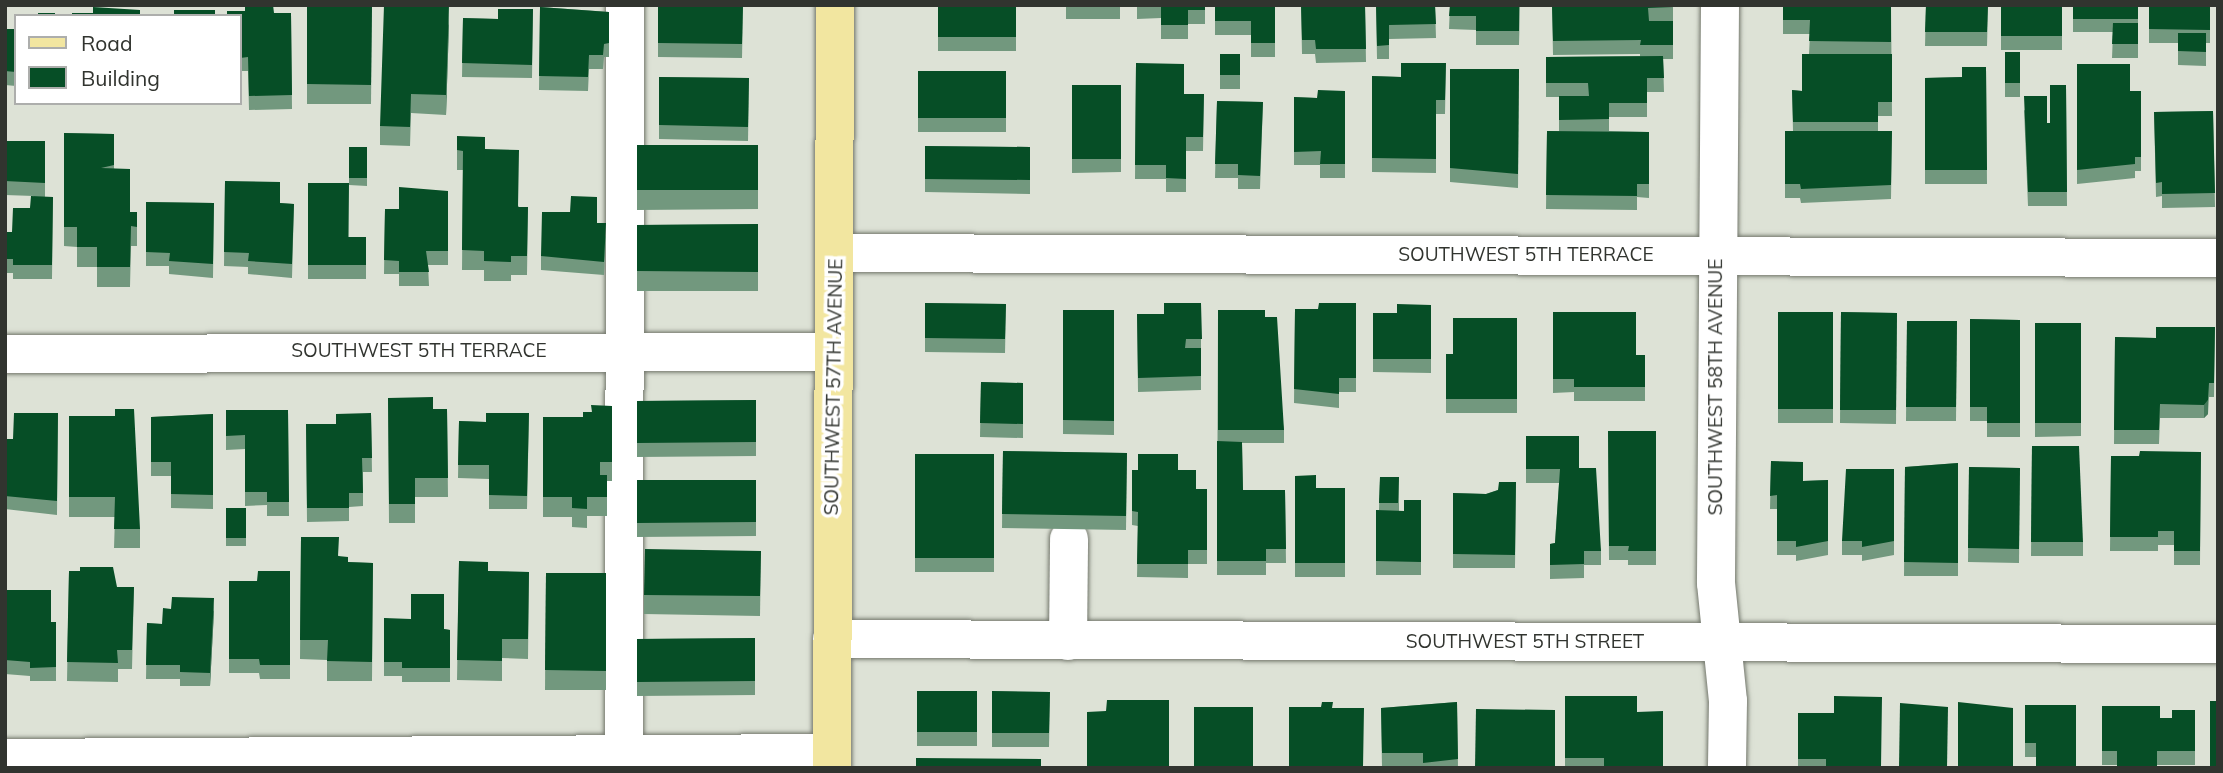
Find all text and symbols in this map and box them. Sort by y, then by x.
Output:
legend [14,14,242,105]
text: Road [81,30,132,56]
text: Building [81,65,160,91]
street label: SOUTHWEST 5TH TERRACE [1398,244,1654,266]
street label: SOUTHWEST 57TH AVENUE [820,258,848,516]
street label: SOUTHWEST 58TH AVENUE [1705,259,1727,515]
street label: SOUTHWEST 5TH TERRACE [291,340,547,362]
street label: SOUTHWEST 5TH STREET [1406,631,1644,653]

